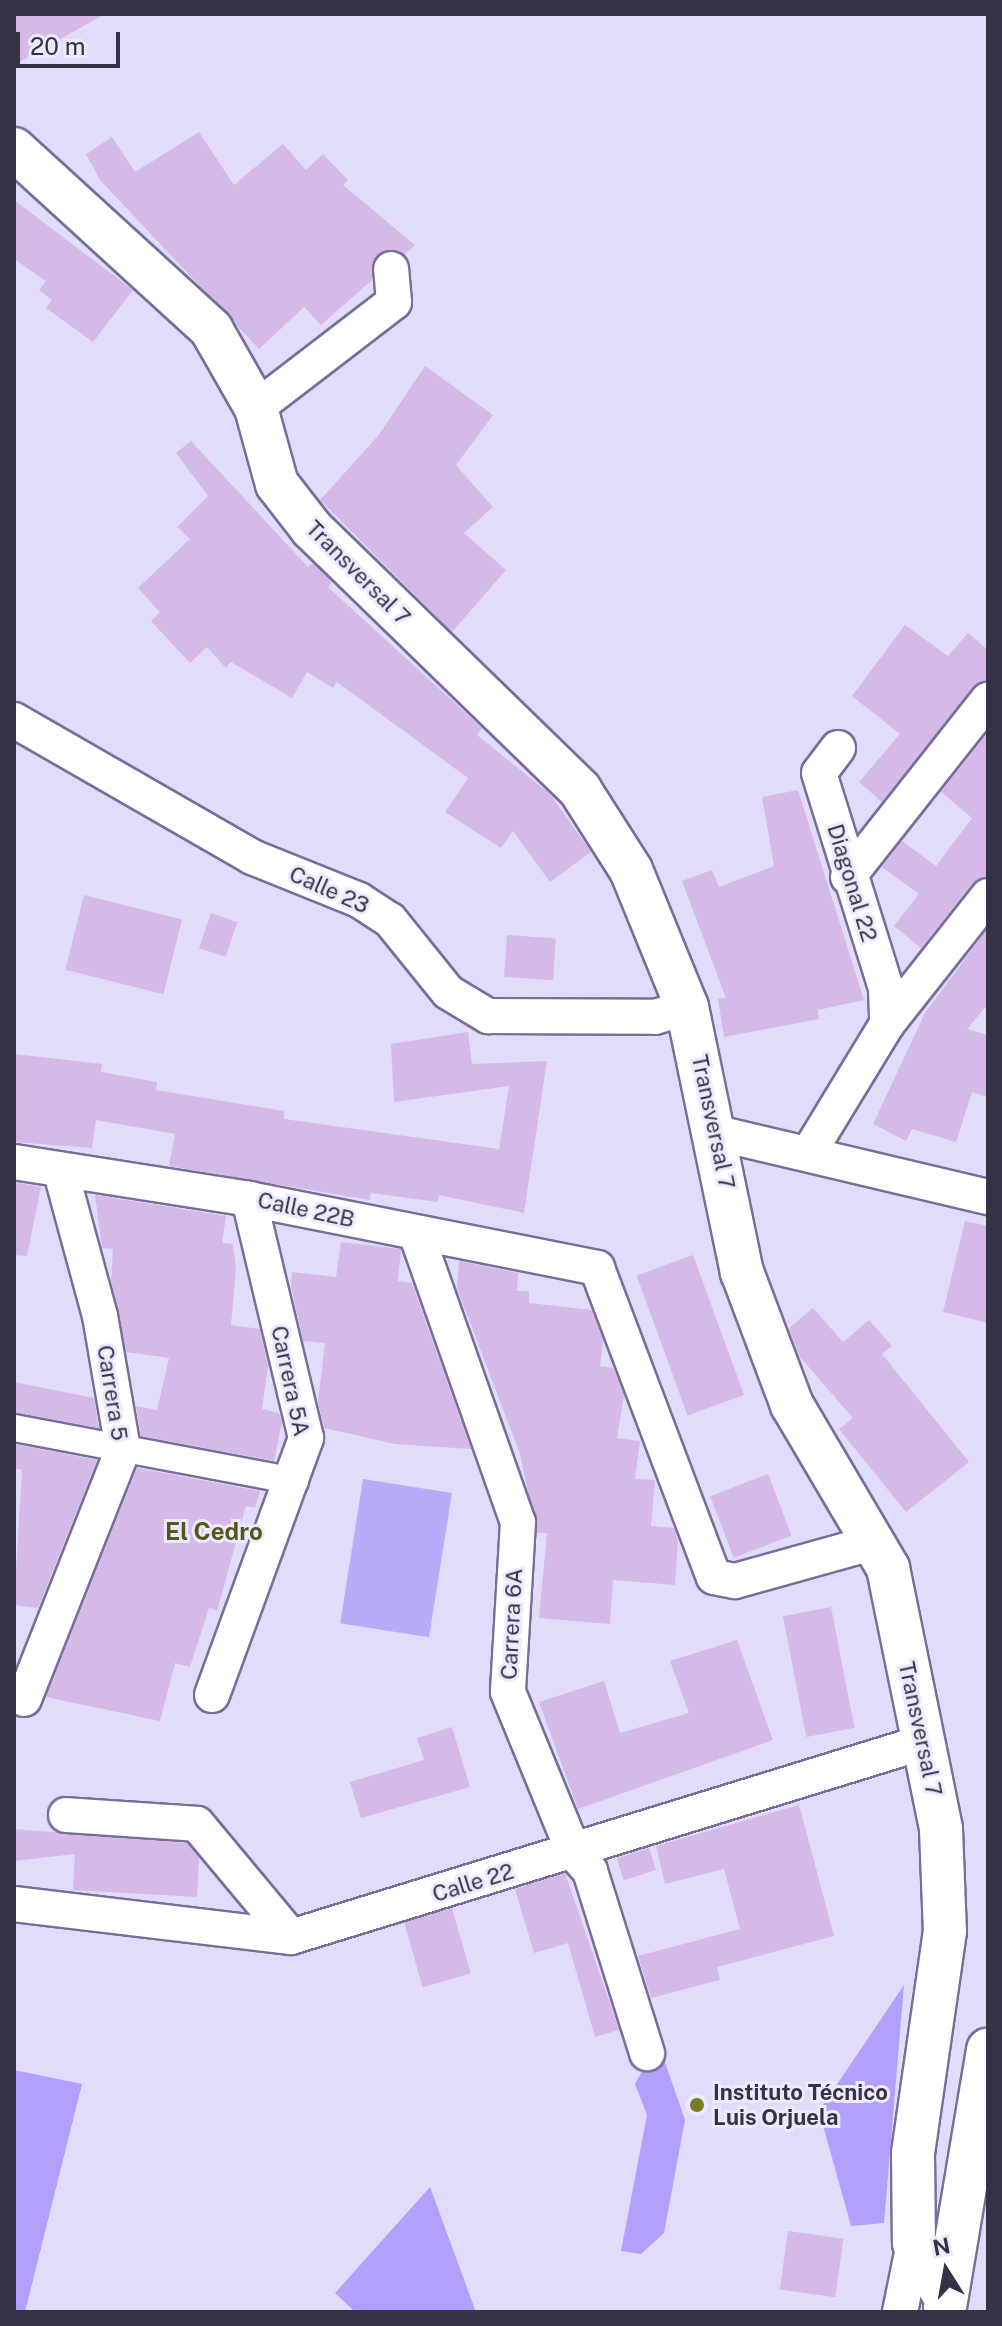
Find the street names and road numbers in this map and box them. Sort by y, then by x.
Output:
street label: Transversal 7 [300,515,416,631]
street label: Diagonal 22 [822,821,882,945]
street label: Calle 23 [285,861,373,919]
street label: Transversal 7 [686,1052,740,1192]
street label: Calle 22B [255,1187,357,1233]
street label: Carrera 5A [265,1323,315,1439]
street label: Carrera 5 [91,1343,133,1443]
street label: Carrera 6A [496,1568,528,1680]
street label: Transversal 7 [893,1659,947,1799]
street label: Calle 22 [429,1858,517,1908]

